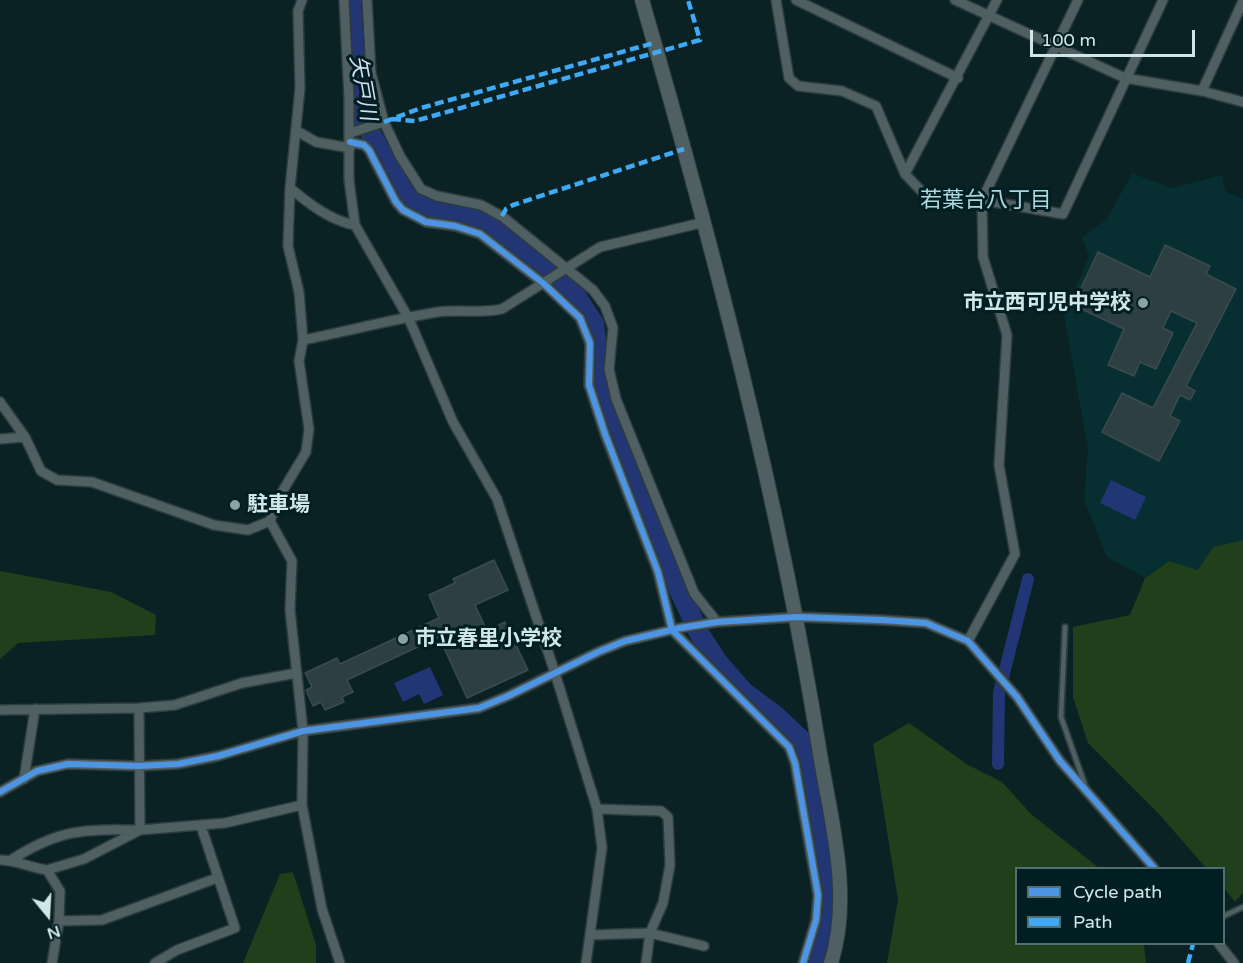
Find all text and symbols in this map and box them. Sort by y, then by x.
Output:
scale bar [1033,18,1198,56]
text: 100 m [1041,29,1096,51]
water label: 矢戸川 [343,53,381,123]
district label: 若葉台八丁目 [920,188,1052,214]
place label: 市立西可児中学校 [963,290,1131,316]
marker: 市立西可児中学校 [1136,296,1150,310]
place label: 駐車場 [247,492,310,518]
marker: 駐車場 [228,498,242,512]
place label: 市立春里小学校 [415,626,562,652]
marker: 市立春里小学校 [396,632,410,646]
legend [1015,867,1225,945]
text: Cycle path [1073,881,1162,903]
north arrow [18,885,78,945]
text: Path [1073,911,1112,933]
text: N [44,921,63,944]

